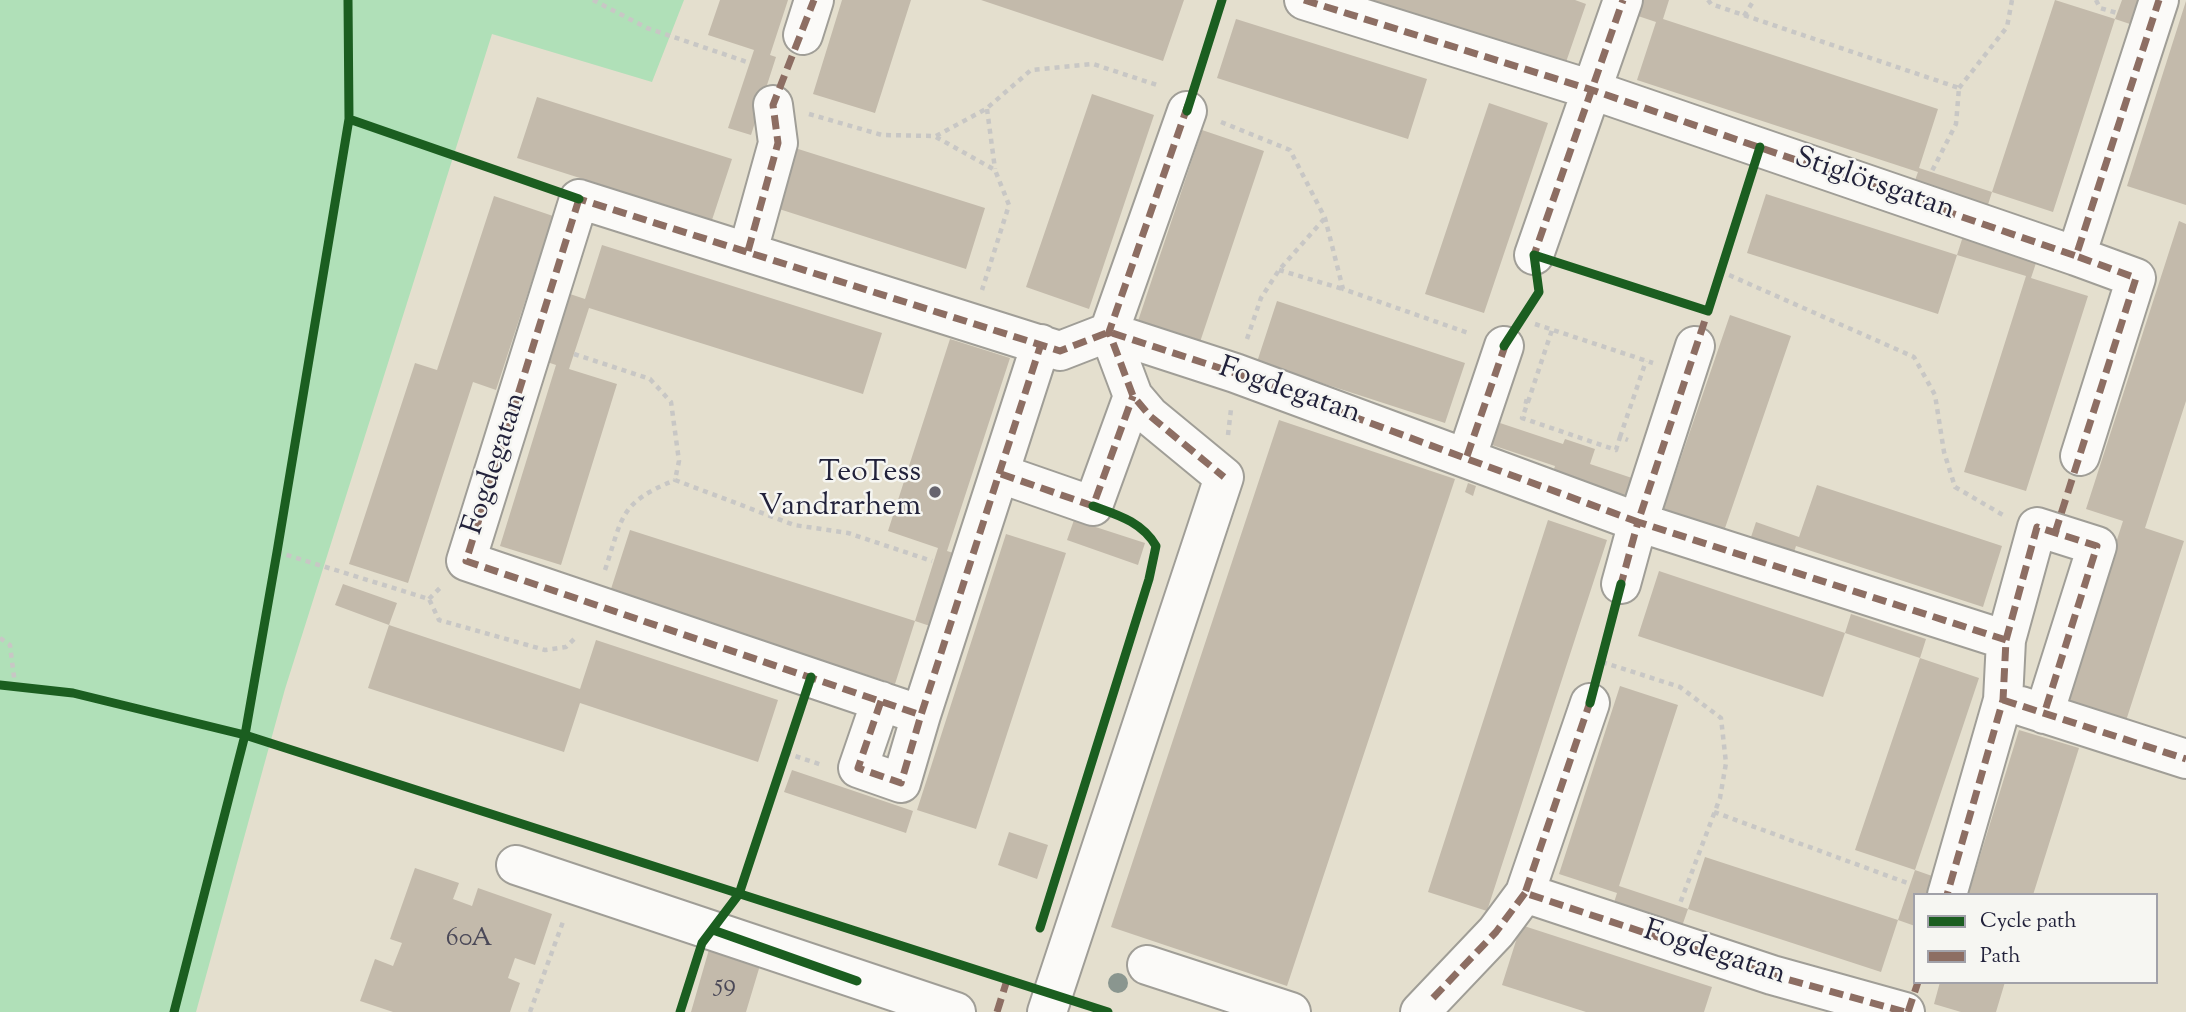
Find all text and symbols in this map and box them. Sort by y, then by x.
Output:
street label: Stiglötsgatan [1789,142,1959,230]
street label: Fogdegatan [1213,352,1365,434]
street label: Fogdegatan [457,388,537,540]
place label: TeoTess Vandrarhem [759,457,921,528]
marker: TeoTess Vandrarhem [927,484,943,500]
legend [1913,893,2158,984]
text: Cycle path [1980,907,2077,937]
street label: Fogdegatan [1638,915,1790,995]
house number: 60A [446,925,492,957]
text: Path [1980,942,2021,972]
house number: 59 [714,971,736,1003]

